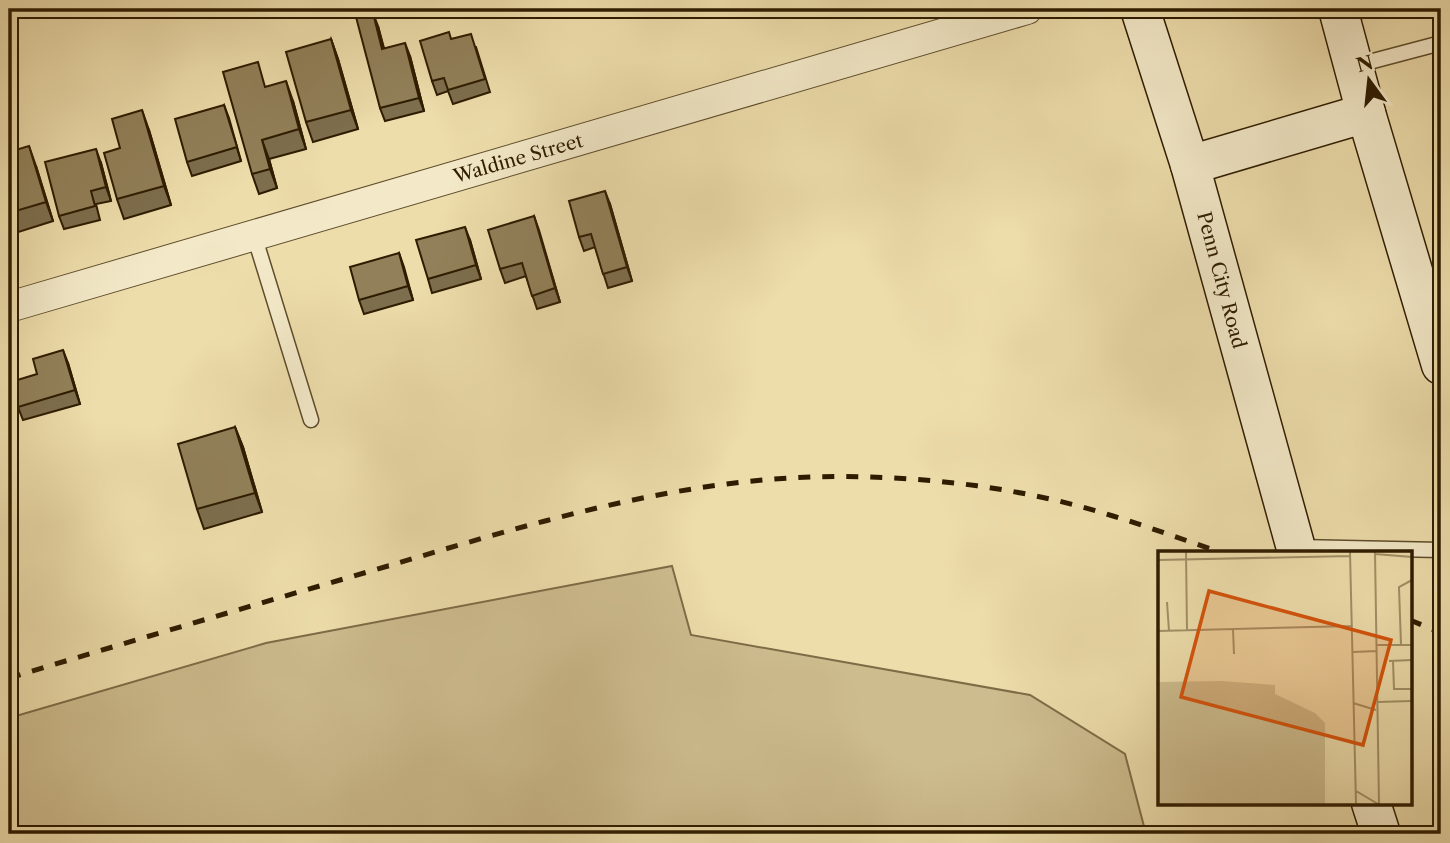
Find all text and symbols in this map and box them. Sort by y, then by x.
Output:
north arrow [1334,46,1404,116]
text: N [1354,51,1376,77]
street label: Waldine Street [450,129,586,188]
street label: Penn City Road [1192,209,1251,351]
inset map [1158,551,1412,804]

